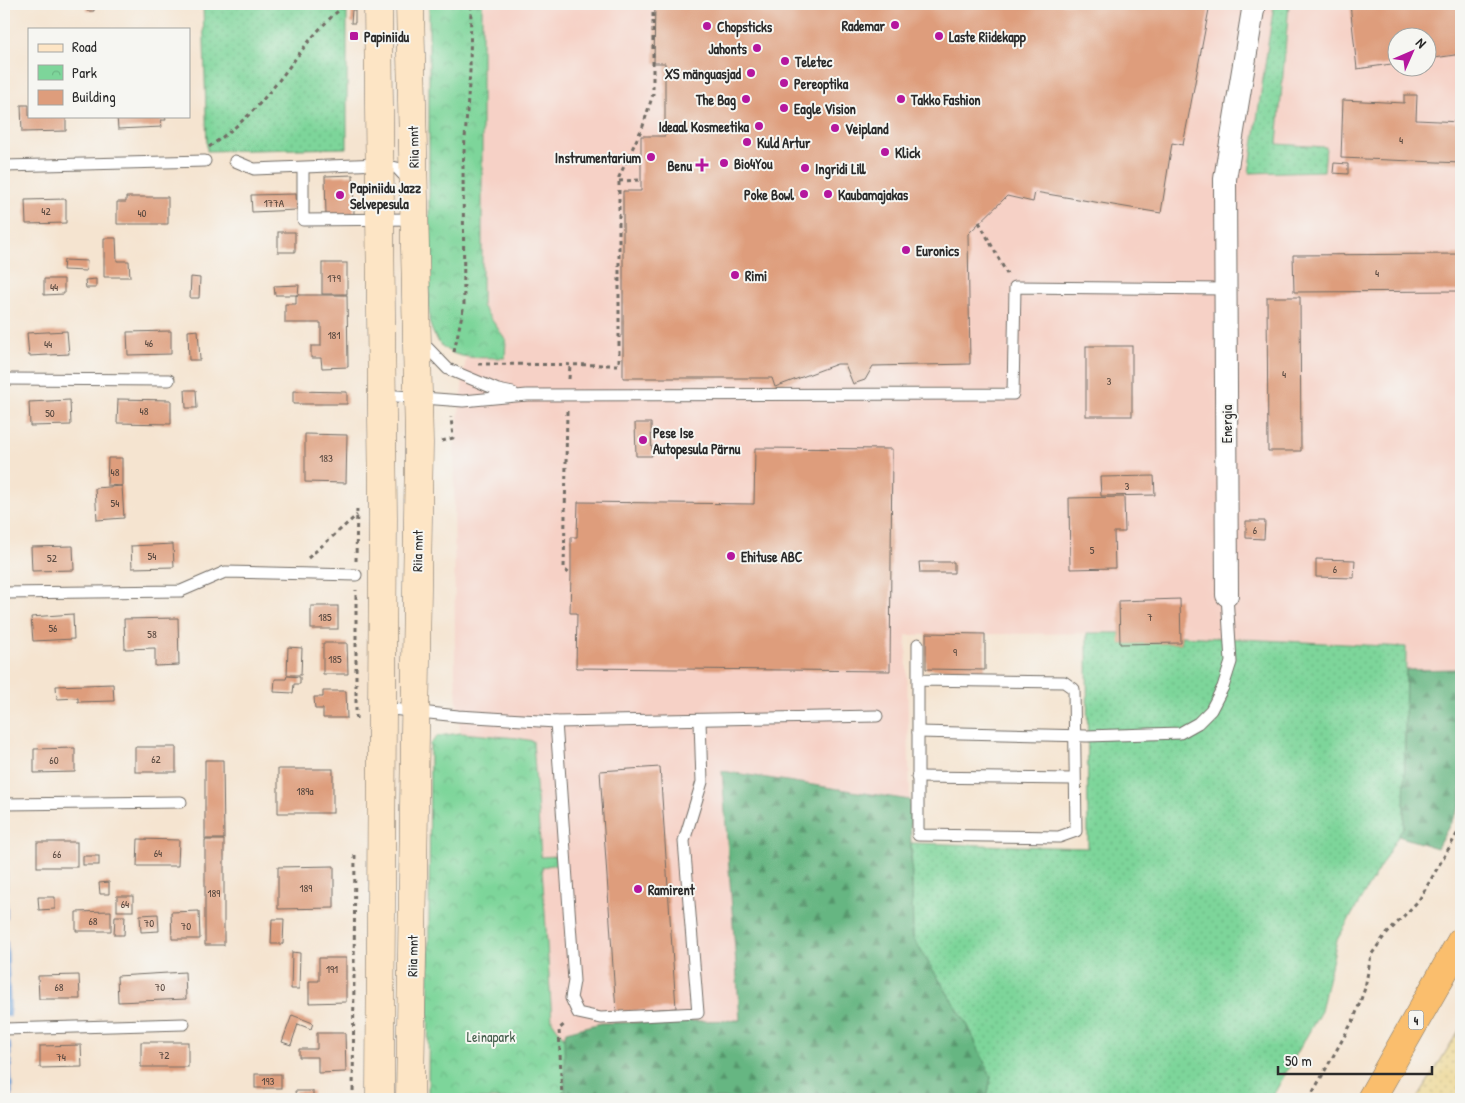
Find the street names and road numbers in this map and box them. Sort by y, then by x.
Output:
street label: Riia mnt [403,126,423,168]
street label: Energia [1217,404,1237,443]
street label: Riia mnt [407,530,427,572]
street label: Riia mnt [402,935,422,977]
road number: 4 [1408,1010,1424,1030]

